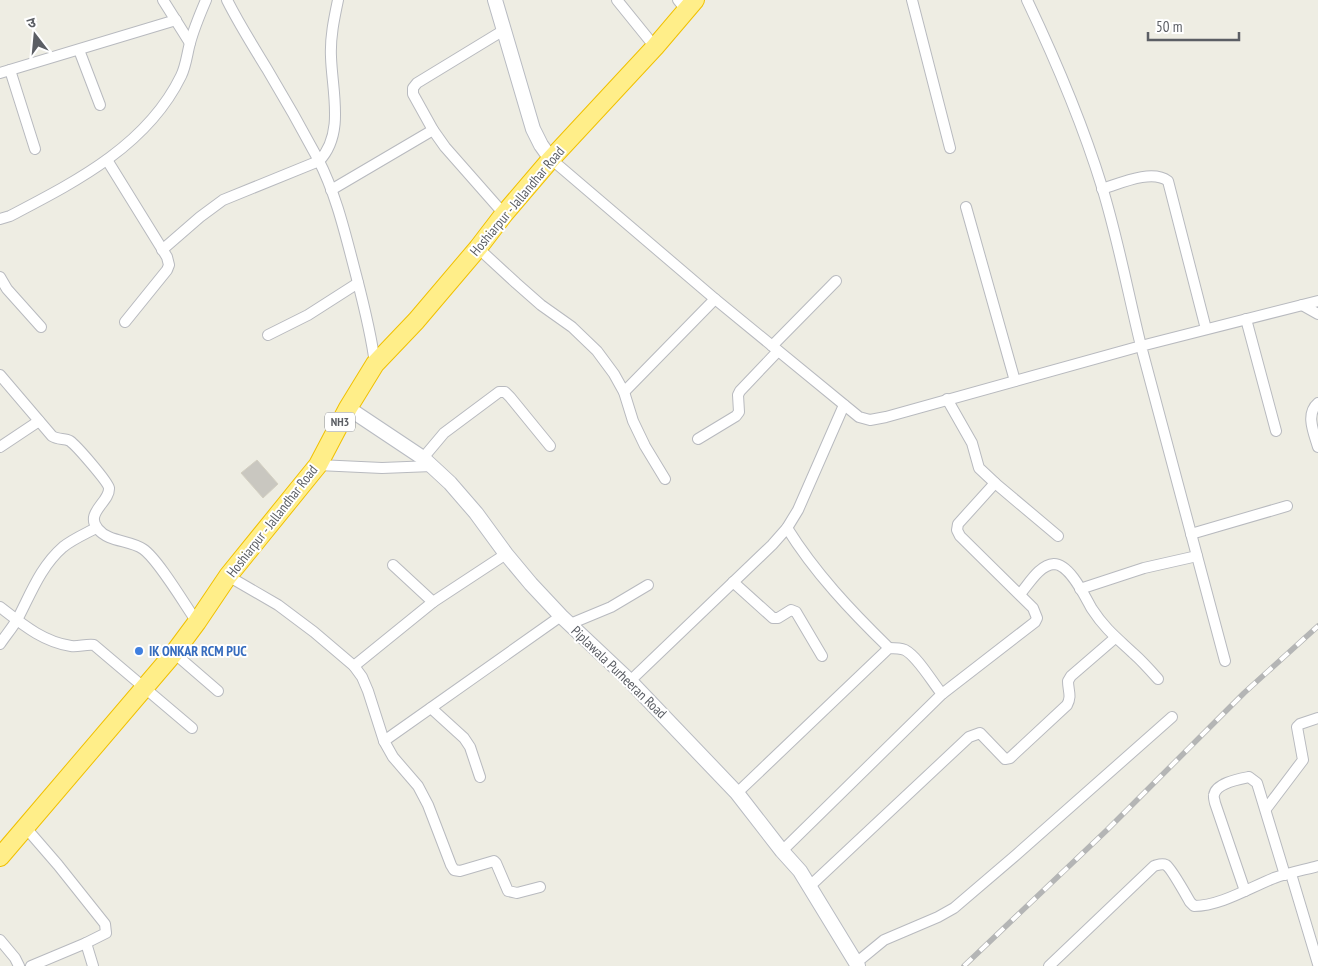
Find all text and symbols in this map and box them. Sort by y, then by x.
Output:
north arrow [10,10,60,60]
scale bar [1148,10,1239,42]
text: उ [25,13,39,32]
text: 50 m [1156,17,1182,36]
street label: Hoshiarpur - Jallandhar Road [466,143,568,259]
road number: NH3 [325,412,355,432]
street label: Hoshiarpur - Jallandhar Road [223,461,321,581]
street label: Piplawala Purheeran Road [567,622,671,722]
place label: IK ONKAR RCM PUC [149,642,247,660]
marker: IK ONKAR RCM PUC [133,645,145,657]

